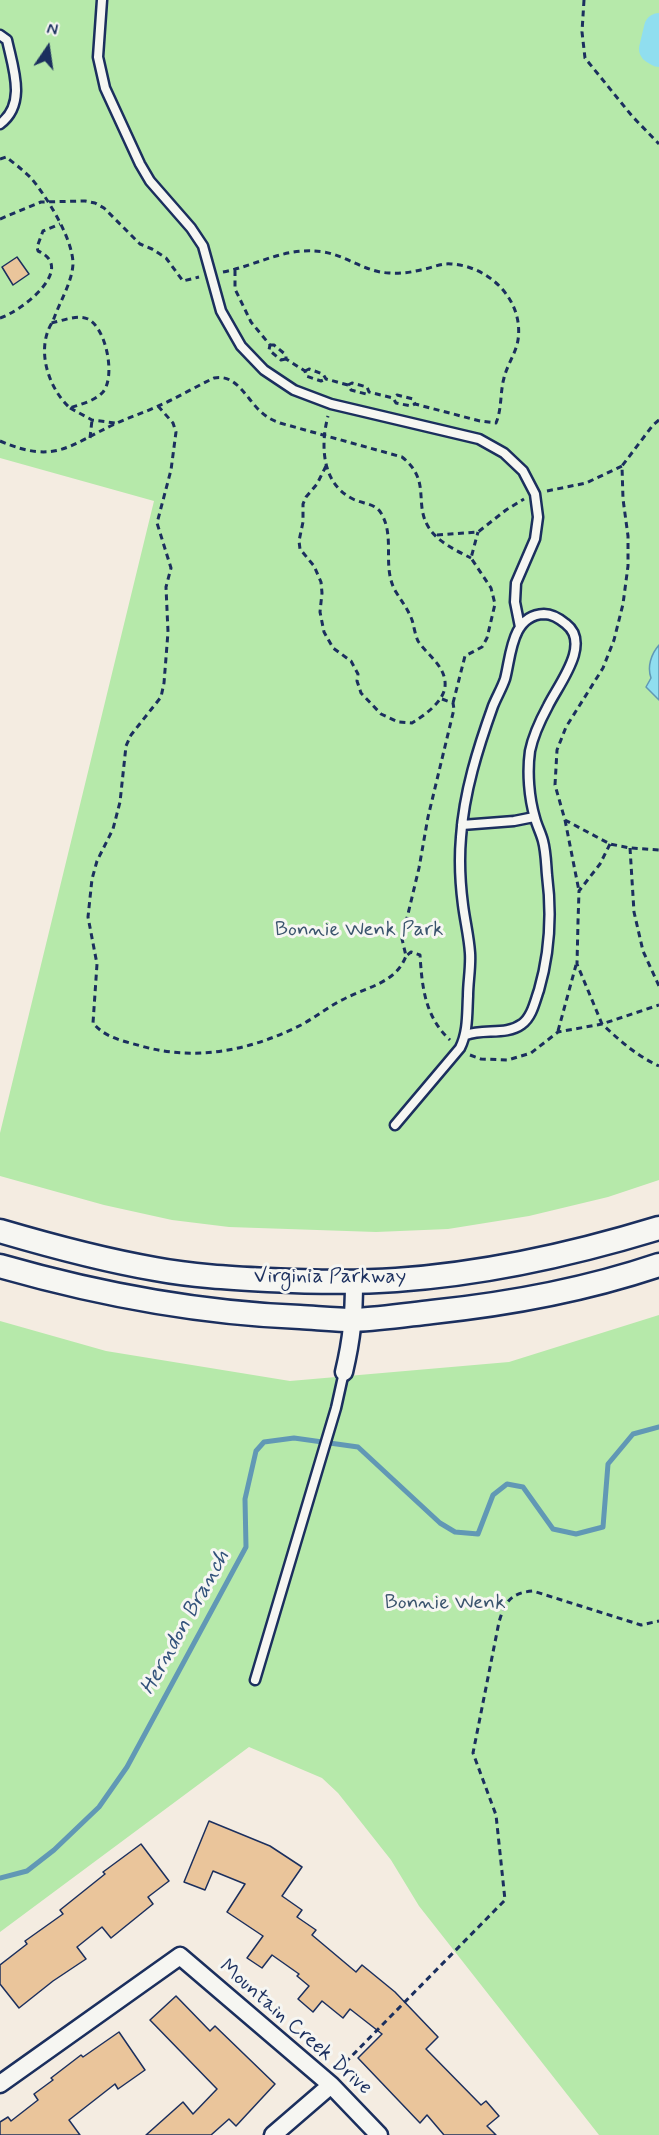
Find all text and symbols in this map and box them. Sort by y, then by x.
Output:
north arrow [18,18,78,78]
text: N [45,19,60,41]
park label: Bonnie Wenk Park [275,918,443,944]
street label: Virginia Parkway [254,1265,406,1291]
water label: Herndon Branch [135,1546,237,1700]
park label: Bonnie Wenk [384,1591,506,1617]
street label: Mountain Creek Drive [213,1955,377,2101]

